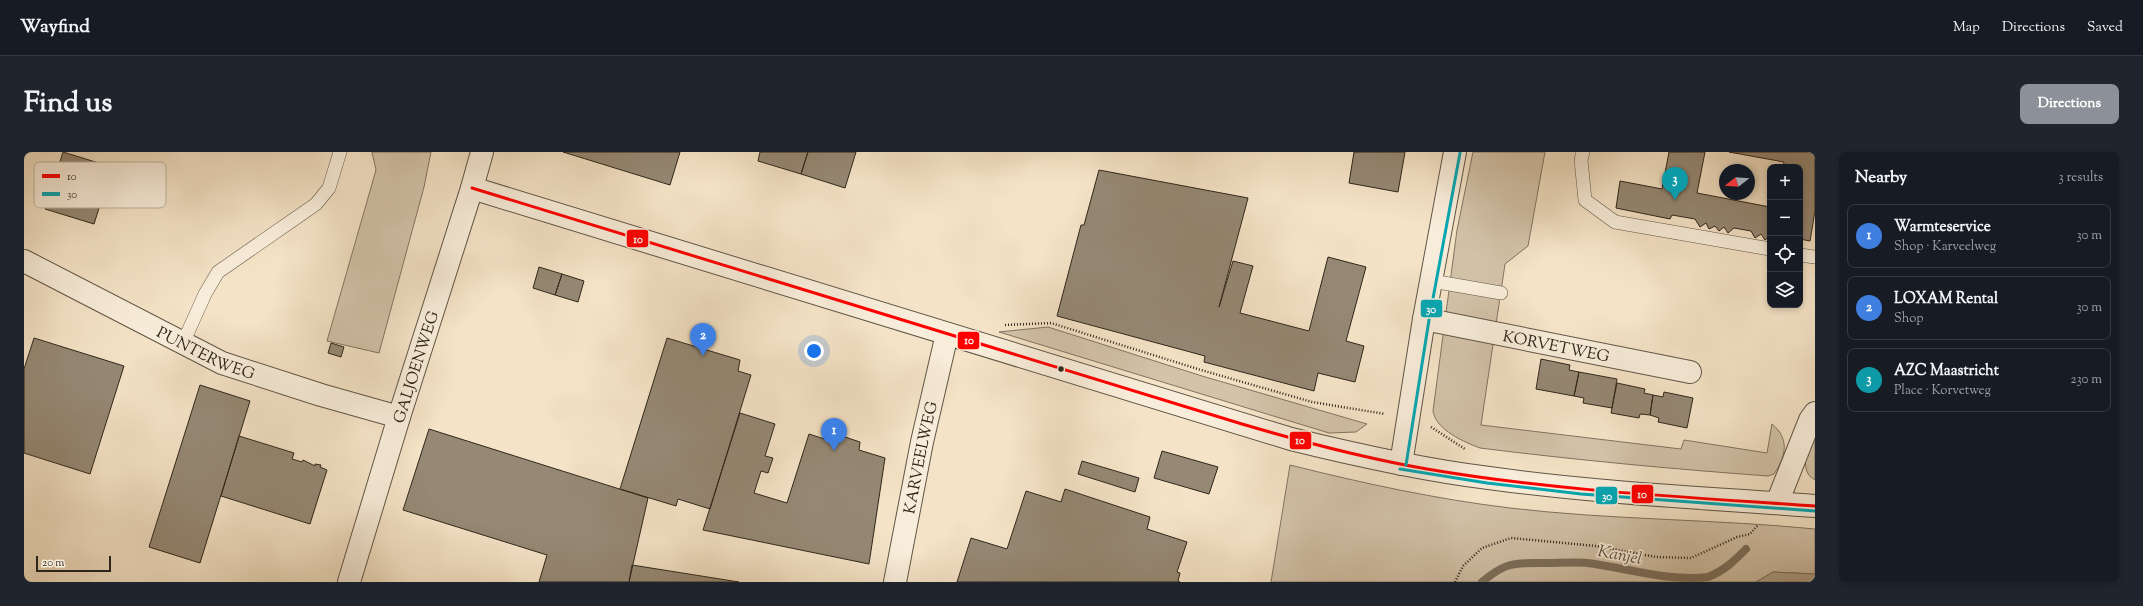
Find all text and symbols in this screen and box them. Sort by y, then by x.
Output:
text: Wayfind [20,14,90,41]
text: Map [1953,18,1980,38]
text: Directions [2002,18,2065,38]
text: Saved [2087,18,2123,38]
text: Find us [24,84,112,124]
button: Directions [2020,84,2119,124]
legend [34,162,166,208]
north arrow [1719,164,1755,200]
map controls [1767,164,1803,308]
button: + [1767,164,1803,200]
text: Nearby [1855,166,1907,190]
pin: 3 [1662,167,1688,200]
text: 10 [67,169,77,185]
text: 3 results [2058,169,2103,187]
text: 30 [67,187,77,203]
button: − [1767,200,1803,236]
text: Warmteservice [1894,217,1991,238]
text: 1 [1867,227,1871,245]
text: 30 m [2076,227,2102,245]
line badge: 10 [626,229,649,248]
text: 10 [632,232,643,248]
button: locate [1767,236,1803,272]
text: Shop · Karveelweg [1894,238,1996,256]
button: layers [1767,272,1803,308]
text: LOXAM Rental [1894,289,1998,310]
line badge: 30 [1420,299,1443,318]
text: 2 [1866,299,1872,317]
text: 30 m [2076,299,2102,317]
text: 30 [1426,302,1436,318]
street label: GALJOENWEG [389,309,446,427]
text: Shop [1894,310,1923,328]
street label: PUNTERWEG [152,322,257,387]
pin: 2 [690,323,716,356]
street label: KORVETWEG [1501,326,1611,370]
line badge: 10 [957,331,980,350]
text: 10 [963,333,974,349]
your location [804,341,824,361]
text: AZC Maastricht [1894,361,1999,382]
unlabelled marker [1056,364,1066,374]
text: 3 [1866,371,1872,389]
text: 230 m [2070,371,2102,389]
text: Place · Korvetweg [1894,382,1991,400]
street label: KARVEELWEG [899,399,945,516]
pin: 1 [821,418,847,451]
line badge: 10 [1289,431,1312,450]
text: 10 [1294,433,1305,449]
line badge: 10 [1631,484,1654,504]
line badge: 30 [1595,486,1618,505]
text: 10 [1636,487,1647,503]
text: 30 [1602,489,1612,505]
water label: Kanjel [1595,540,1644,572]
scale bar [36,554,111,573]
text: 20 m [42,555,64,571]

